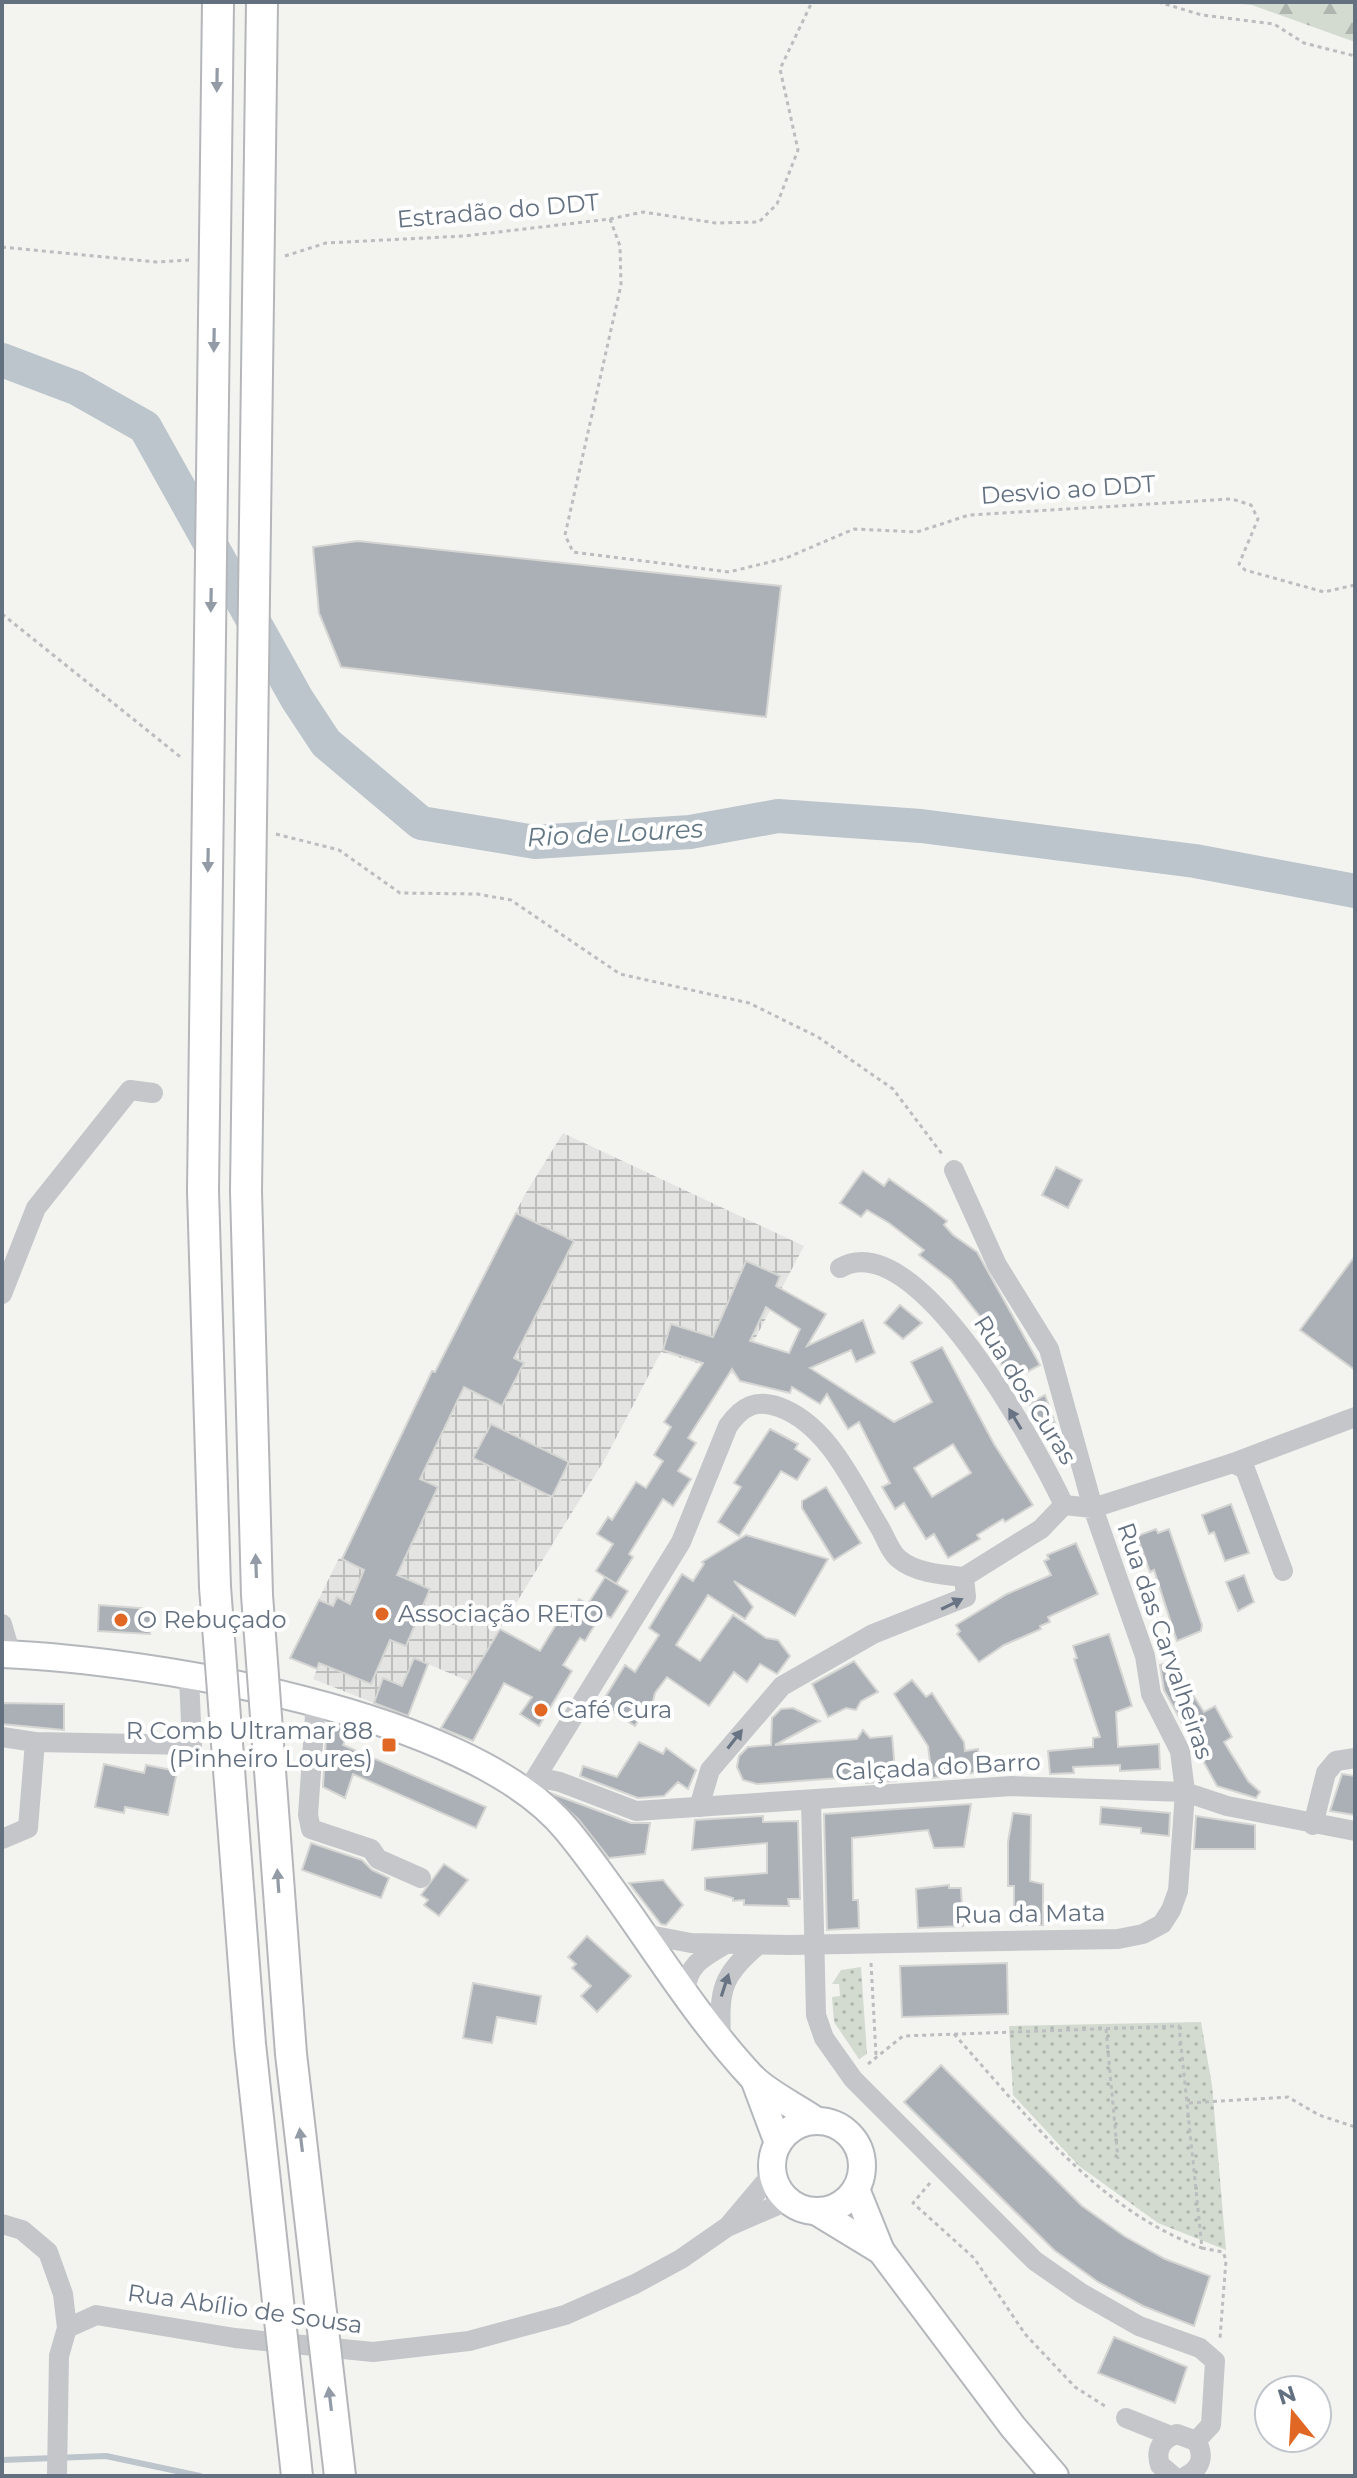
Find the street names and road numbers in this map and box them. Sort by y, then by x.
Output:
street label: Estradão do DDT [396,187,600,234]
street label: Desvio ao DDT [980,469,1157,510]
street label: Rua dos Curas [968,1310,1083,1470]
street label: Rua das Carvalheiras [1111,1519,1220,1763]
street label: Calçada do Barro [835,1747,1041,1786]
street label: Rua da Mata [954,1898,1106,1929]
street label: Rua Abílio de Sousa [126,2278,364,2339]

